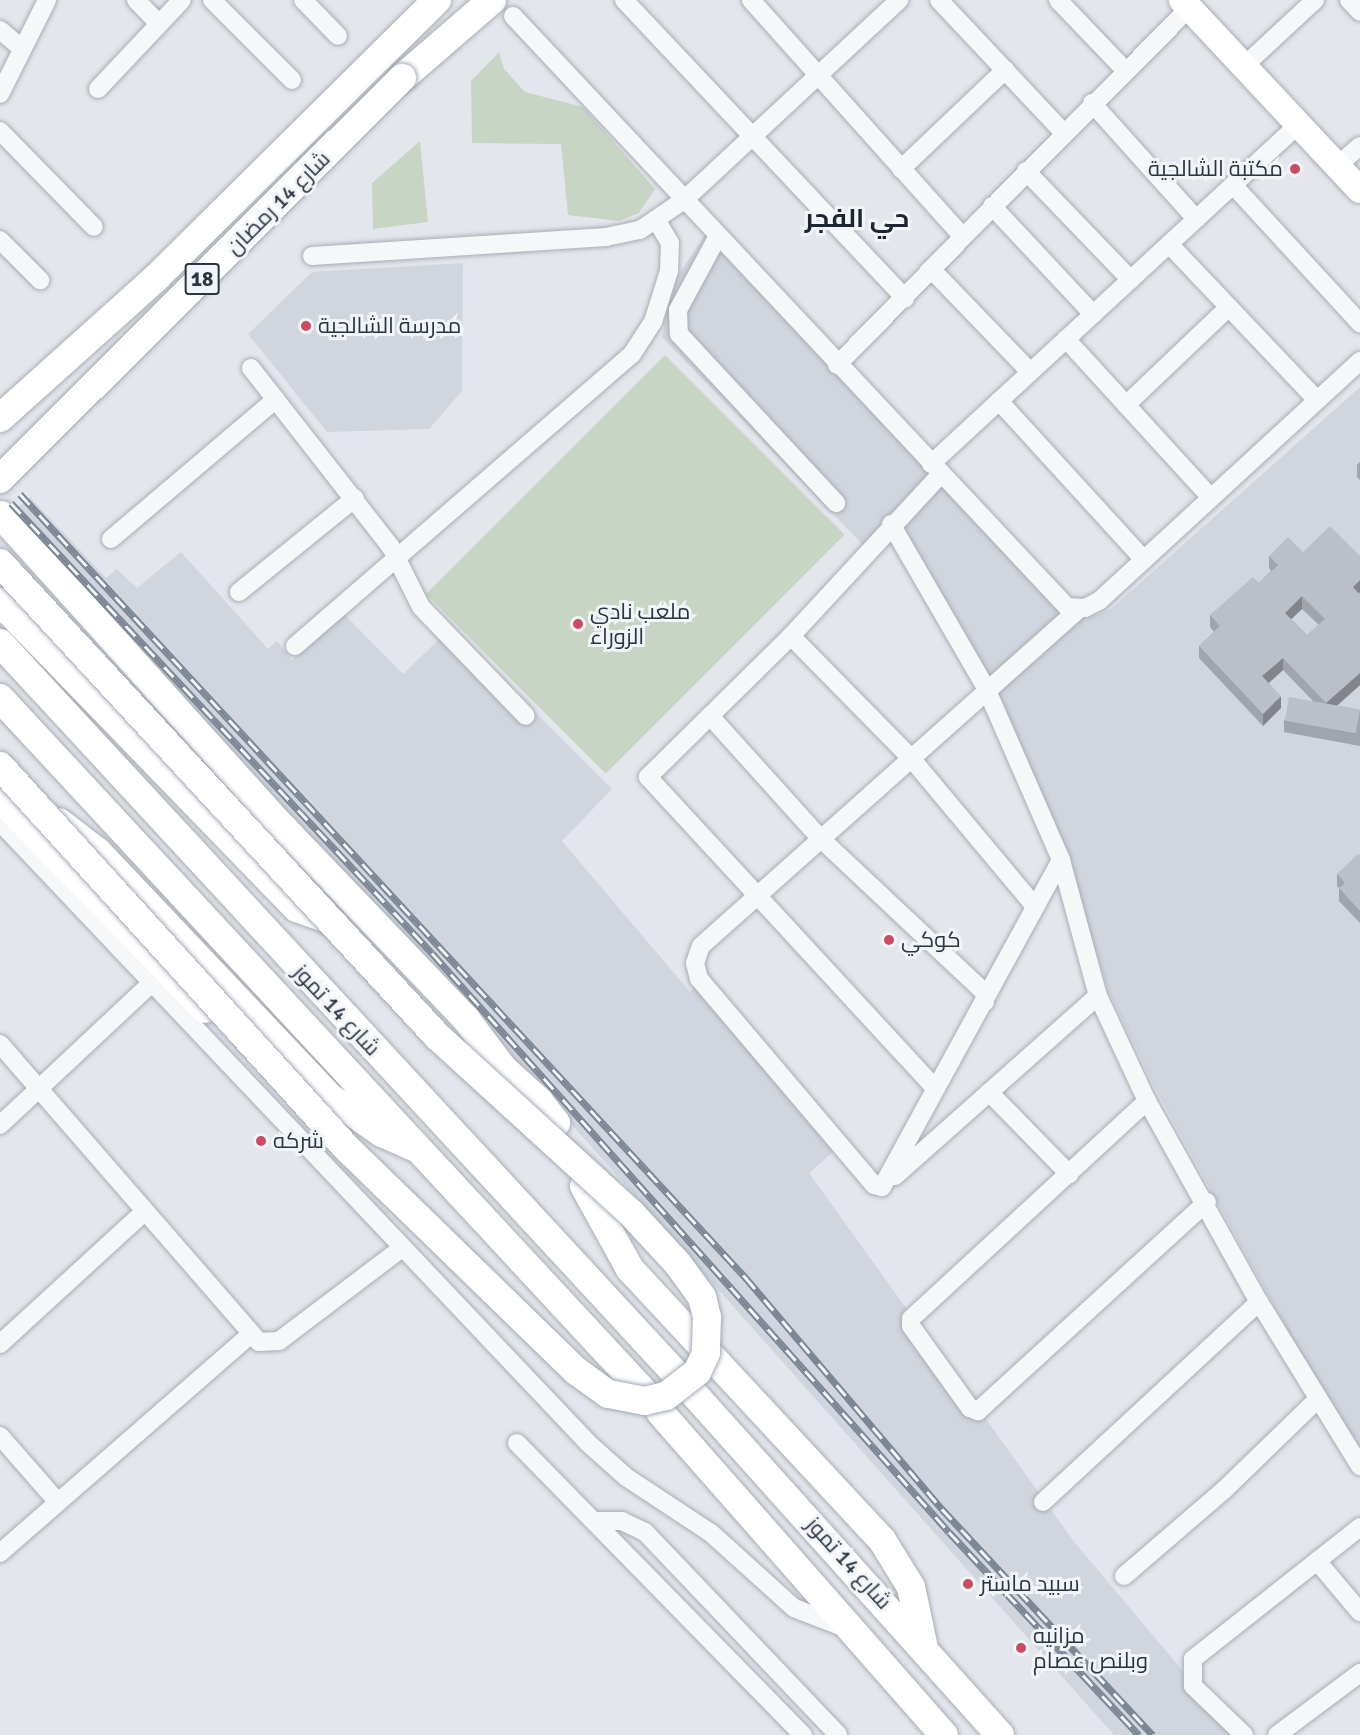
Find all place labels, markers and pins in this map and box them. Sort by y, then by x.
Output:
place label: مكتبة الشالجية [1148,156,1283,182]
marker: مكتبة الشالجية [1288,162,1302,176]
place label: مدرسة الشالجية [318,313,461,339]
marker: مدرسة الشالجية [299,319,313,333]
place label: ملعب نادي الزوراء [590,598,690,650]
marker: ملعب نادي الزوراء [571,617,585,631]
place label: كوكي [901,927,961,953]
marker: كوكي [882,933,896,947]
place label: شركه [273,1128,324,1154]
marker: شركه [254,1134,268,1148]
place label: سبيد ماستر [980,1571,1080,1597]
marker: سبيد ماستر [961,1577,975,1591]
place label: مزانيه وبلنص عصام [1033,1622,1148,1674]
marker: مزانيه وبلنص عصام [1014,1641,1028,1655]

